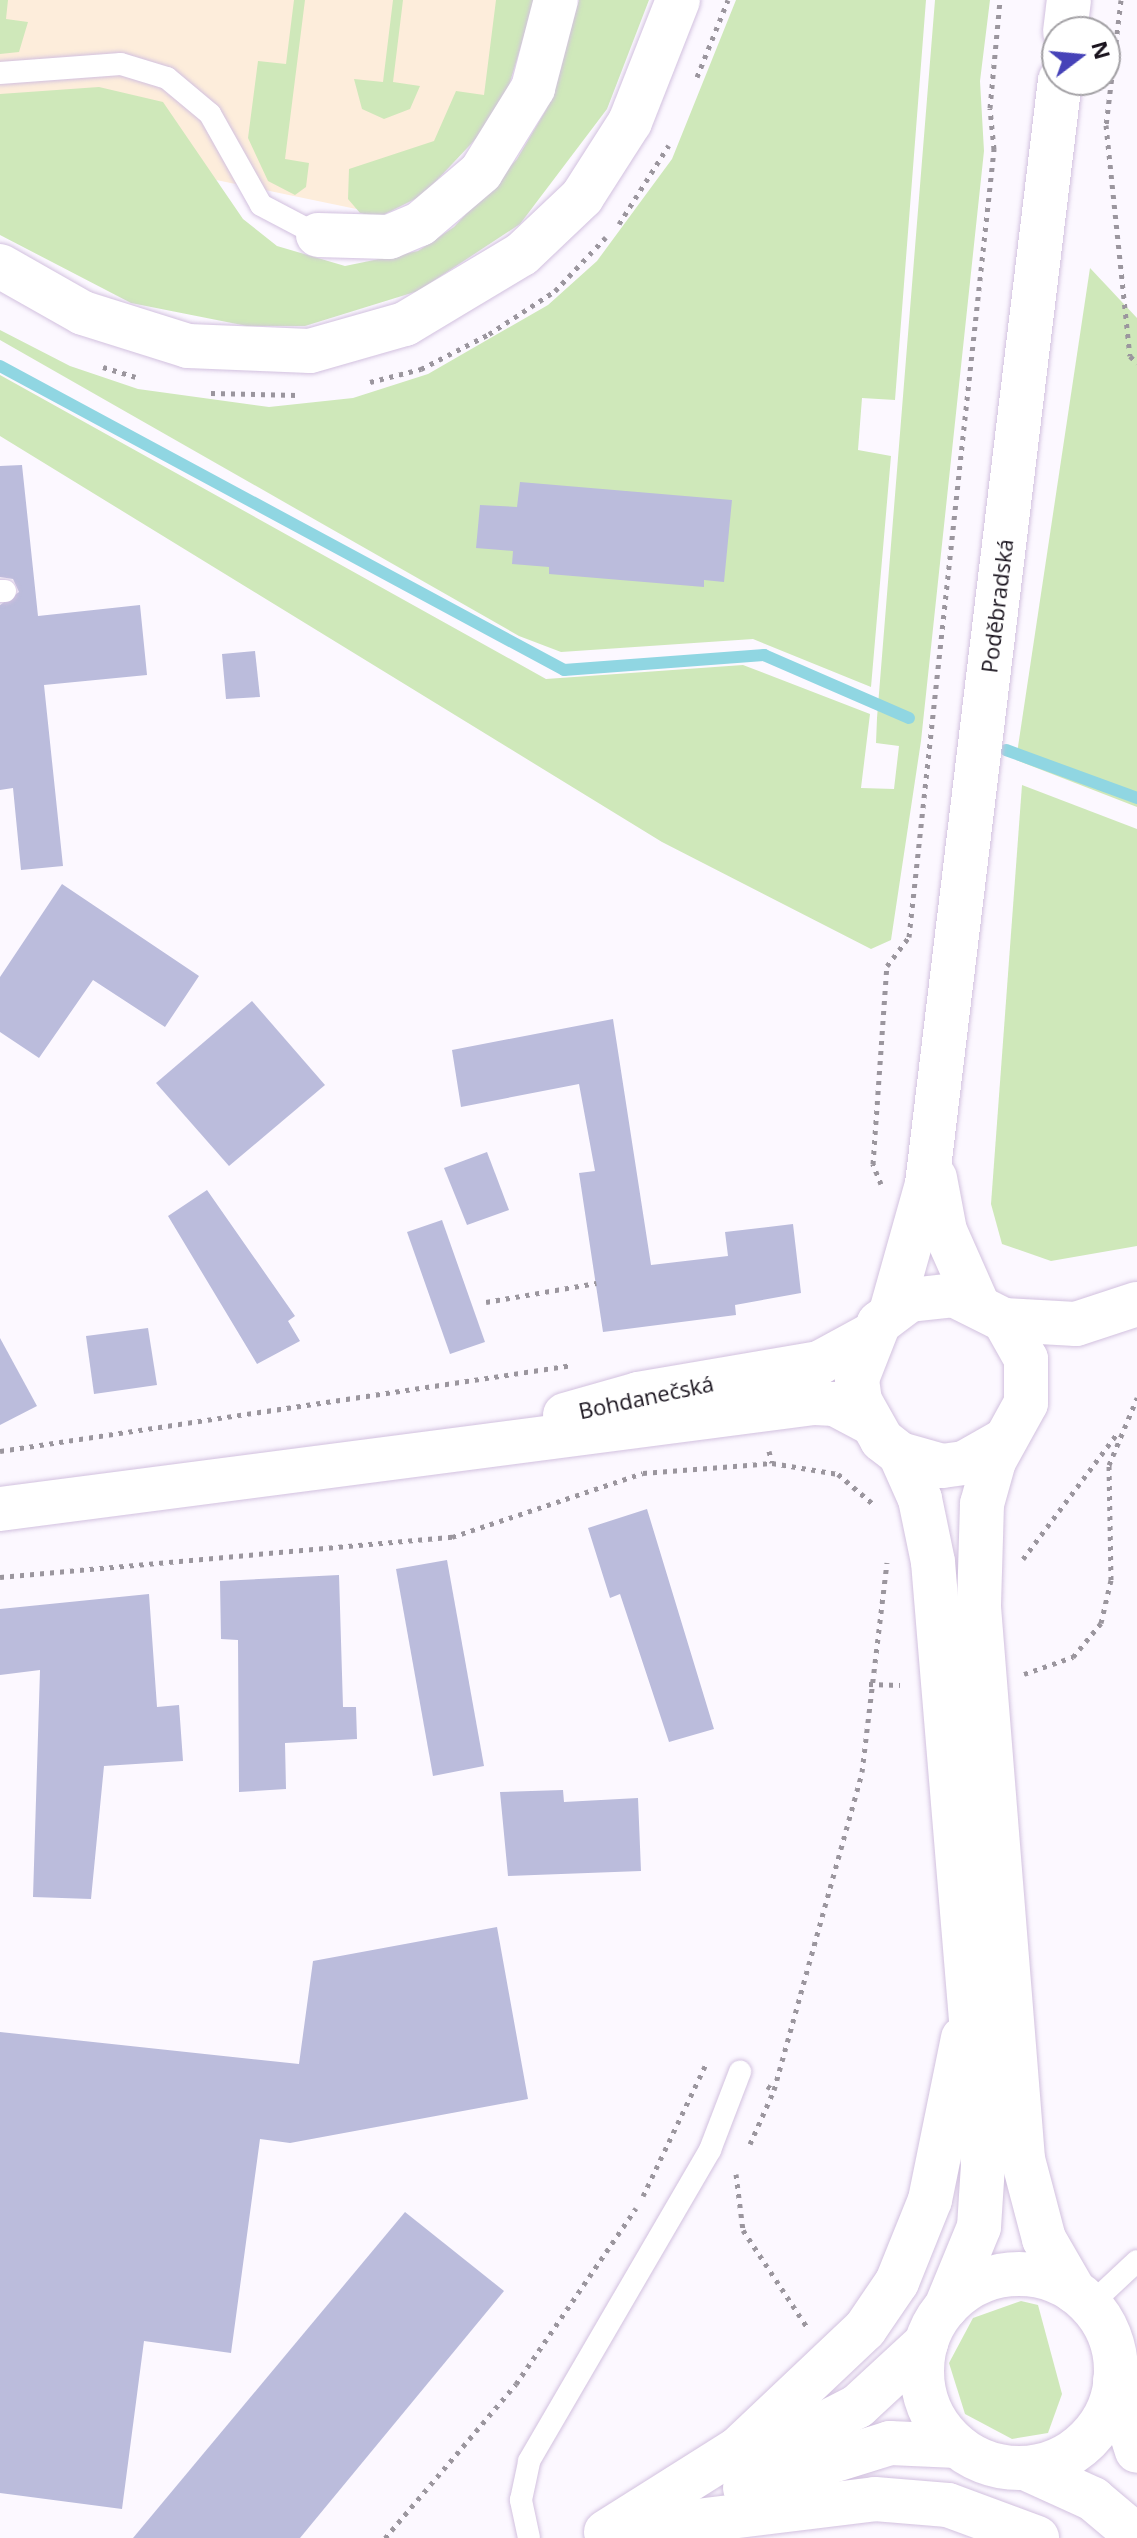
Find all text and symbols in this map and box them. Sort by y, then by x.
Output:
north arrow [1041,16,1121,96]
text: N [1085,37,1119,63]
street label: Poděbradská [976,538,1018,674]
street label: Bohdanečská [576,1370,716,1424]

